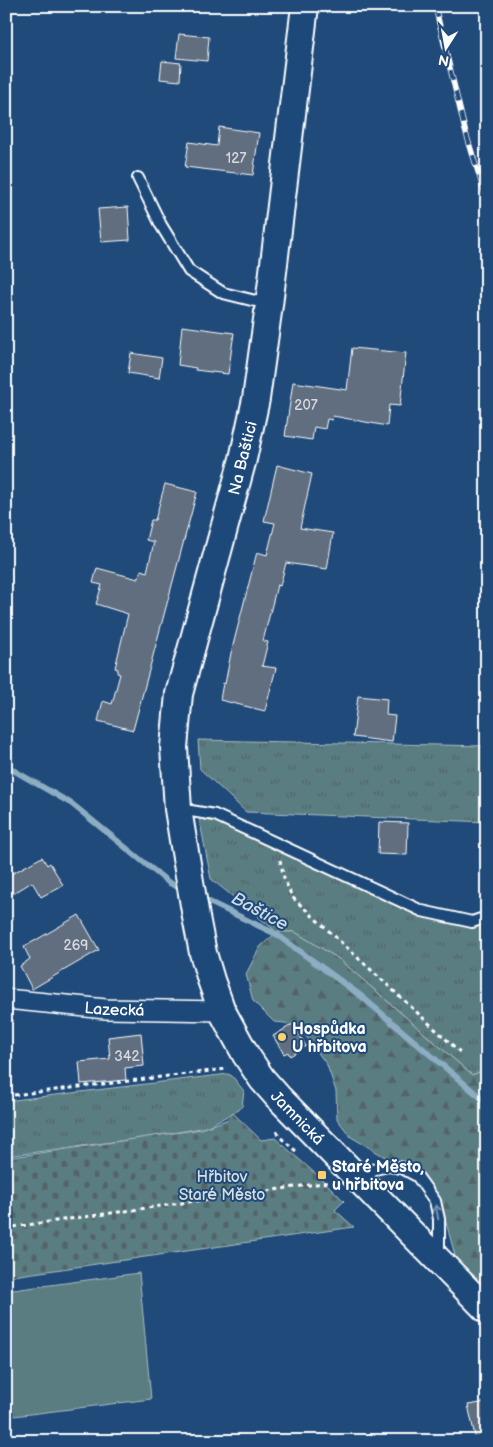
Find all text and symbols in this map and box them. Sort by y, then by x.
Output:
north arrow [420,22,470,72]
text: N [437,51,450,70]
house number: 127 [226,150,246,167]
house number: 207 [294,397,318,414]
street label: Na Baštici [225,420,262,497]
water label: Baštice [228,888,292,935]
house number: 269 [64,937,88,954]
street label: Lazecká [84,999,145,1021]
place label: Hospůdka U hřbitova [292,1019,367,1057]
marker: Hospůdka U hřbitova [276,1031,288,1043]
house number: 342 [114,1048,140,1065]
street label: Jamnická [266,1087,327,1149]
place label: Staré Město, u hřbitova [332,1158,424,1195]
park label: Hřbitov Staré Město [179,1168,265,1205]
marker: Staré Město, u hřbitova [316,1169,328,1181]
one-way arrow [432,1204,442,1220]

